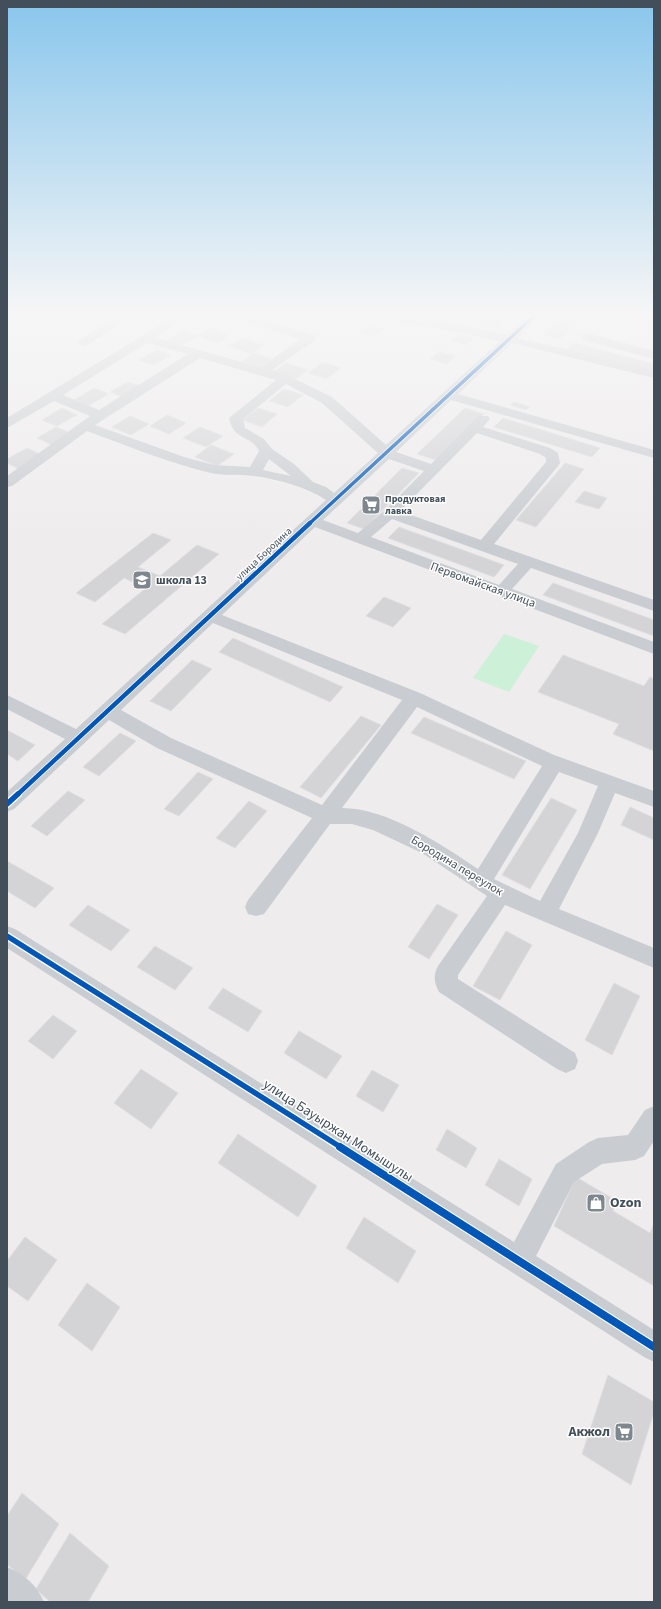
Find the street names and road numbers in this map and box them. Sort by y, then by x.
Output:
street label: улица Бородина [233,524,295,584]
street label: Первомайская улица [428,558,538,612]
street label: Бородина переулок [408,832,506,900]
street label: улица Бауыржан Момышулы [259,1075,417,1187]

